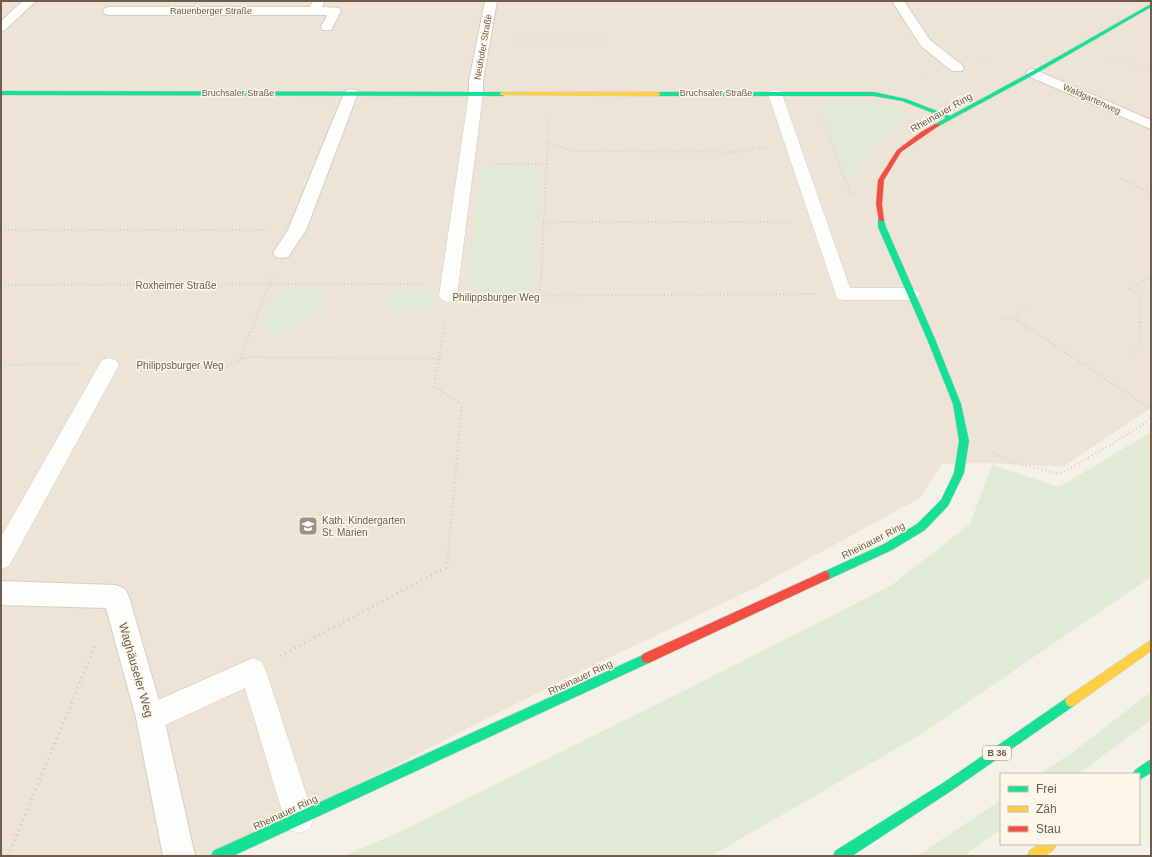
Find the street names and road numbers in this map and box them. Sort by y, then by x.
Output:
street label: Rauenberger Straße [170,6,252,16]
street label: Neuhofer Straße [472,13,494,81]
street label: Waldgartenweg [1062,82,1122,116]
street label: Bruchsaler Straße [202,88,274,98]
street label: Bruchsaler Straße [680,88,752,98]
street label: Rheinauer Ring [908,90,974,135]
street label: Roxheimer Straße [135,280,217,291]
street label: Philippsburger Weg [452,292,540,303]
street label: Philippsburger Weg [136,360,224,371]
street label: Rheinauer Ring [840,520,907,561]
street label: Waghäuseler Weg [116,621,156,719]
street label: Rheinauer Ring [546,658,614,697]
road number: B 36 [983,746,1011,760]
street label: Rheinauer Ring [251,793,319,832]

